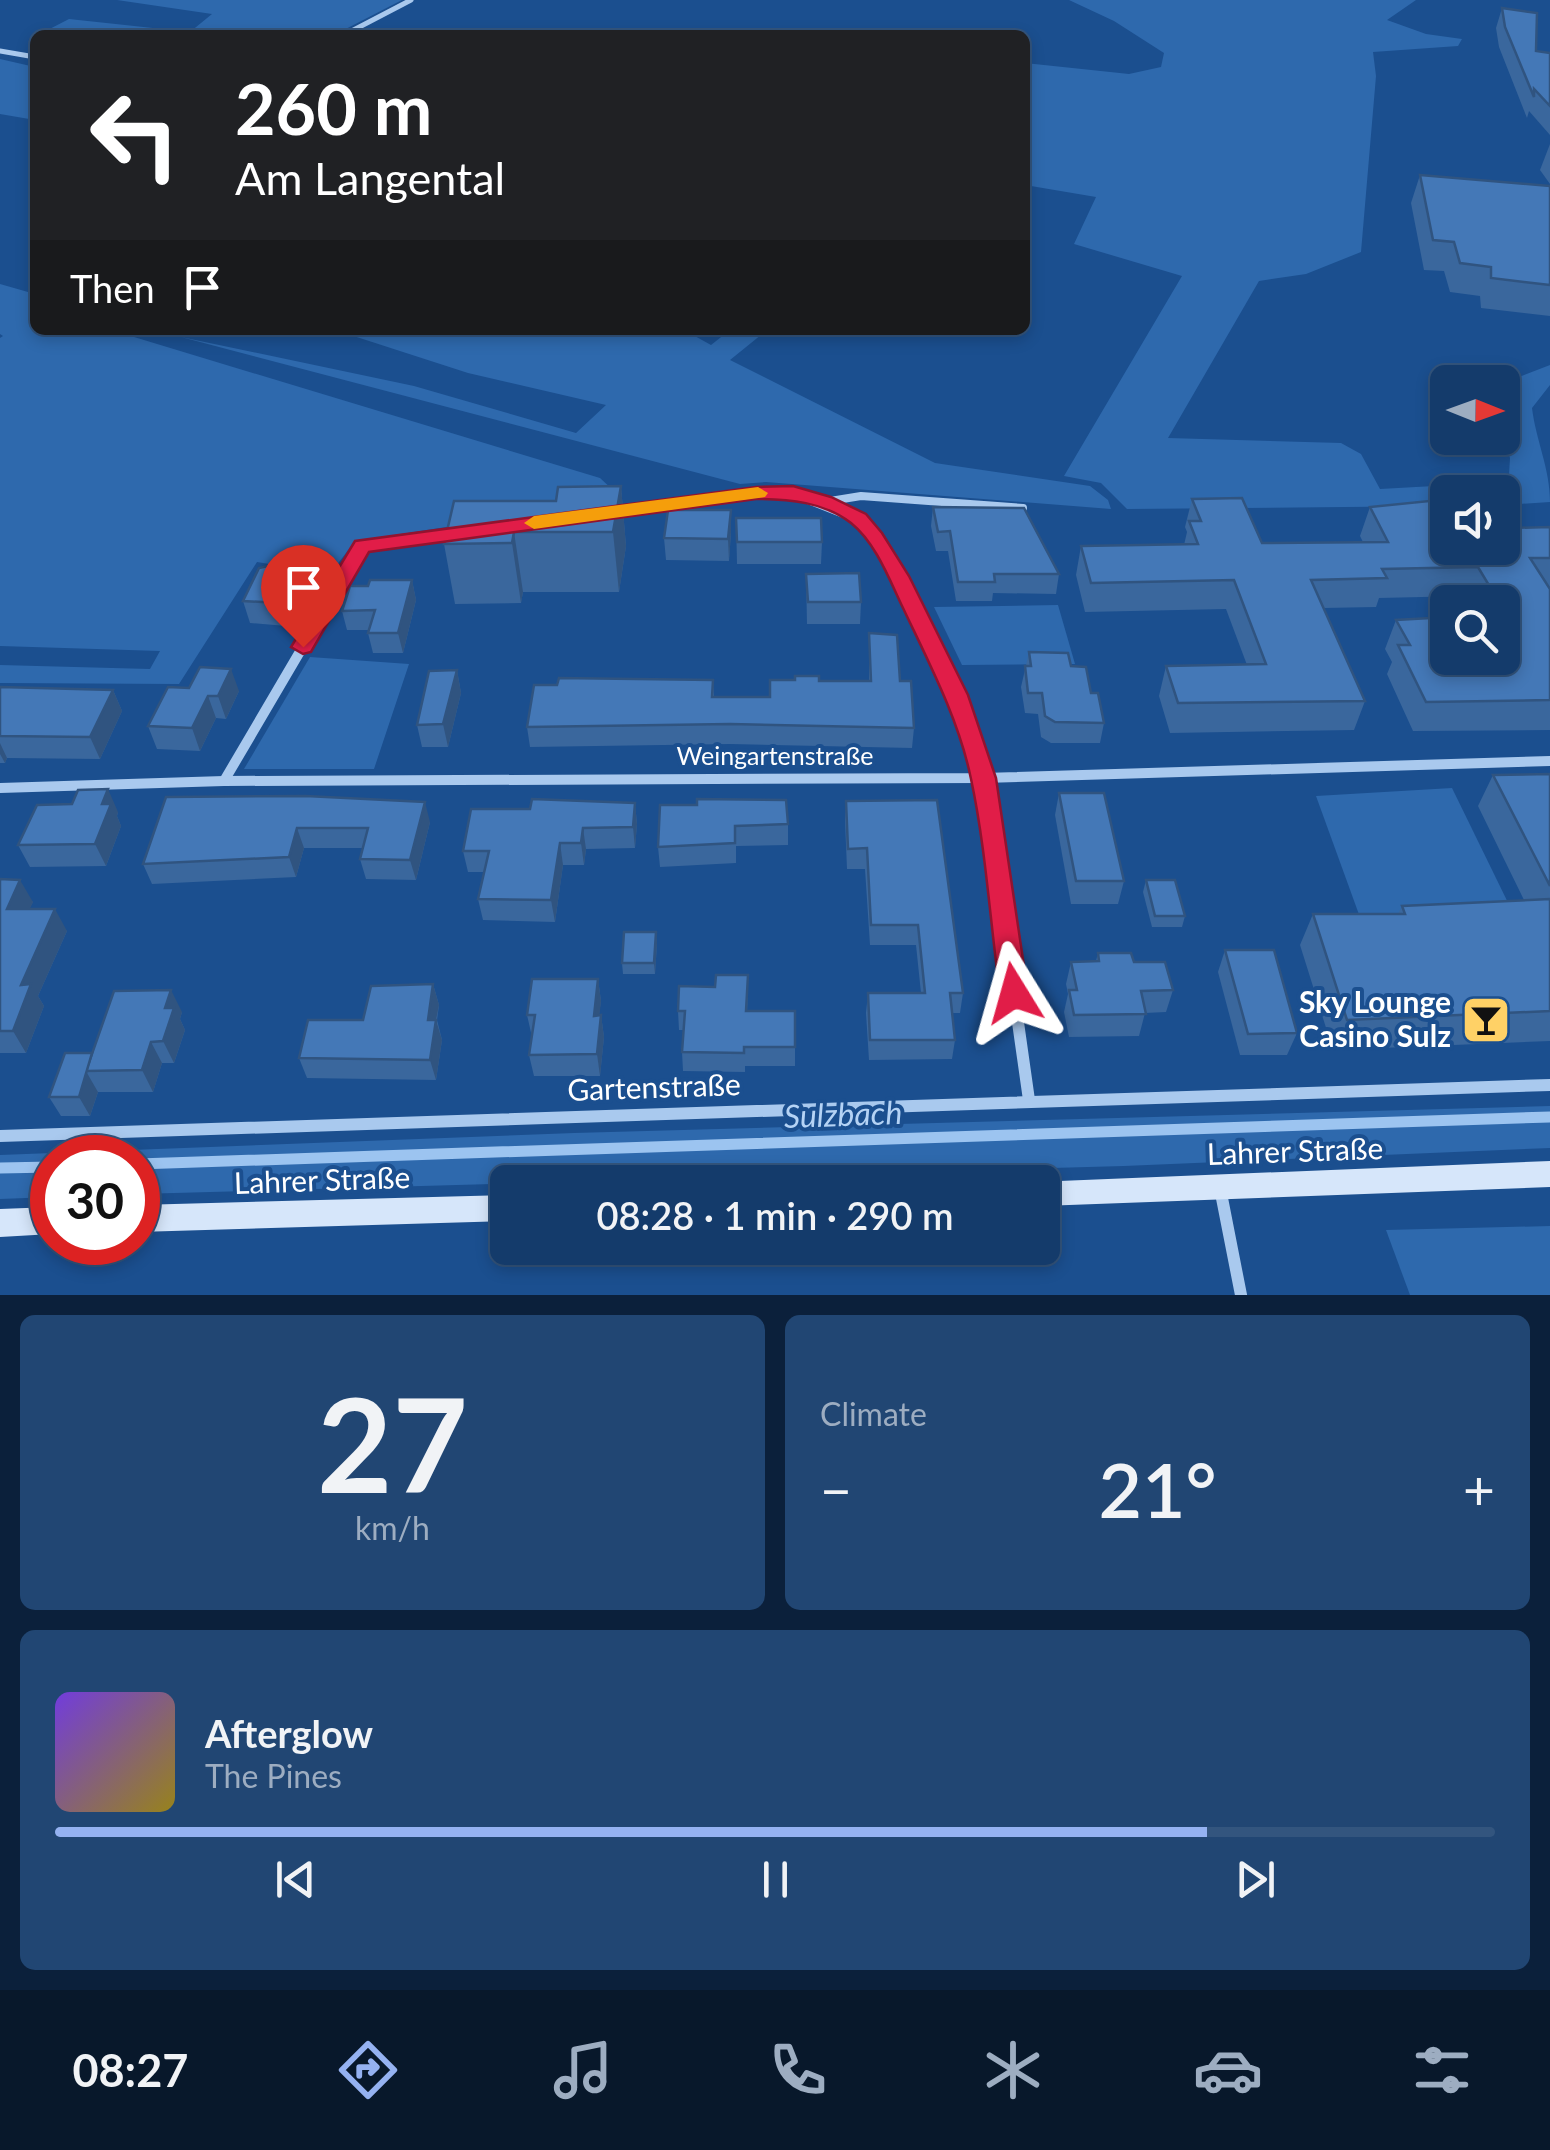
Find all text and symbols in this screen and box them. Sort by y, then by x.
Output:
text: 260 m [235,66,432,150]
icon: left [70,70,200,200]
text: Am Langental [235,151,505,205]
icon: arrive [175,260,230,315]
text: Then [70,265,155,311]
north arrow [1430,365,1520,455]
map controls [1430,365,1520,675]
button: sound [1430,475,1520,565]
pin [261,545,346,648]
icon: arrive [276,560,331,615]
button: search [1430,585,1520,675]
street label: Weingartenstraße [676,740,874,770]
position arrow [962,941,1066,1045]
place label: Sky Lounge Casino Sulz [1299,983,1451,1053]
bar icon: Sky Lounge Casino Sulz [1460,994,1512,1046]
street label: Gartenstraße [567,1065,741,1107]
water label: Sulzbach [783,1092,903,1135]
street label: Lahrer Straße [1206,1129,1384,1171]
speed limit sign: 30 [30,1135,160,1265]
street label: Lahrer Straße [233,1158,411,1200]
text: 08:28 · 1 min · 290 m [597,1192,953,1238]
text: 27 [317,1365,468,1521]
text: Climate [820,1394,927,1433]
text: 21° [1098,1444,1217,1534]
text: − [820,1456,852,1522]
text: + [1463,1456,1495,1522]
text: km/h [355,1508,430,1547]
text: Afterglow [205,1710,373,1756]
text: The Pines [205,1756,342,1795]
icon: previous [268,1852,323,1907]
icon: pause [748,1852,803,1907]
icon: next [1228,1852,1283,1907]
icon: directions [333,2035,403,2105]
icon: music [548,2035,618,2105]
icon: phone [763,2035,833,2105]
icon: climate [978,2035,1048,2105]
icon: car [1193,2035,1263,2105]
icon: filters [1407,2035,1477,2105]
text: 08:27 [72,2043,188,2097]

